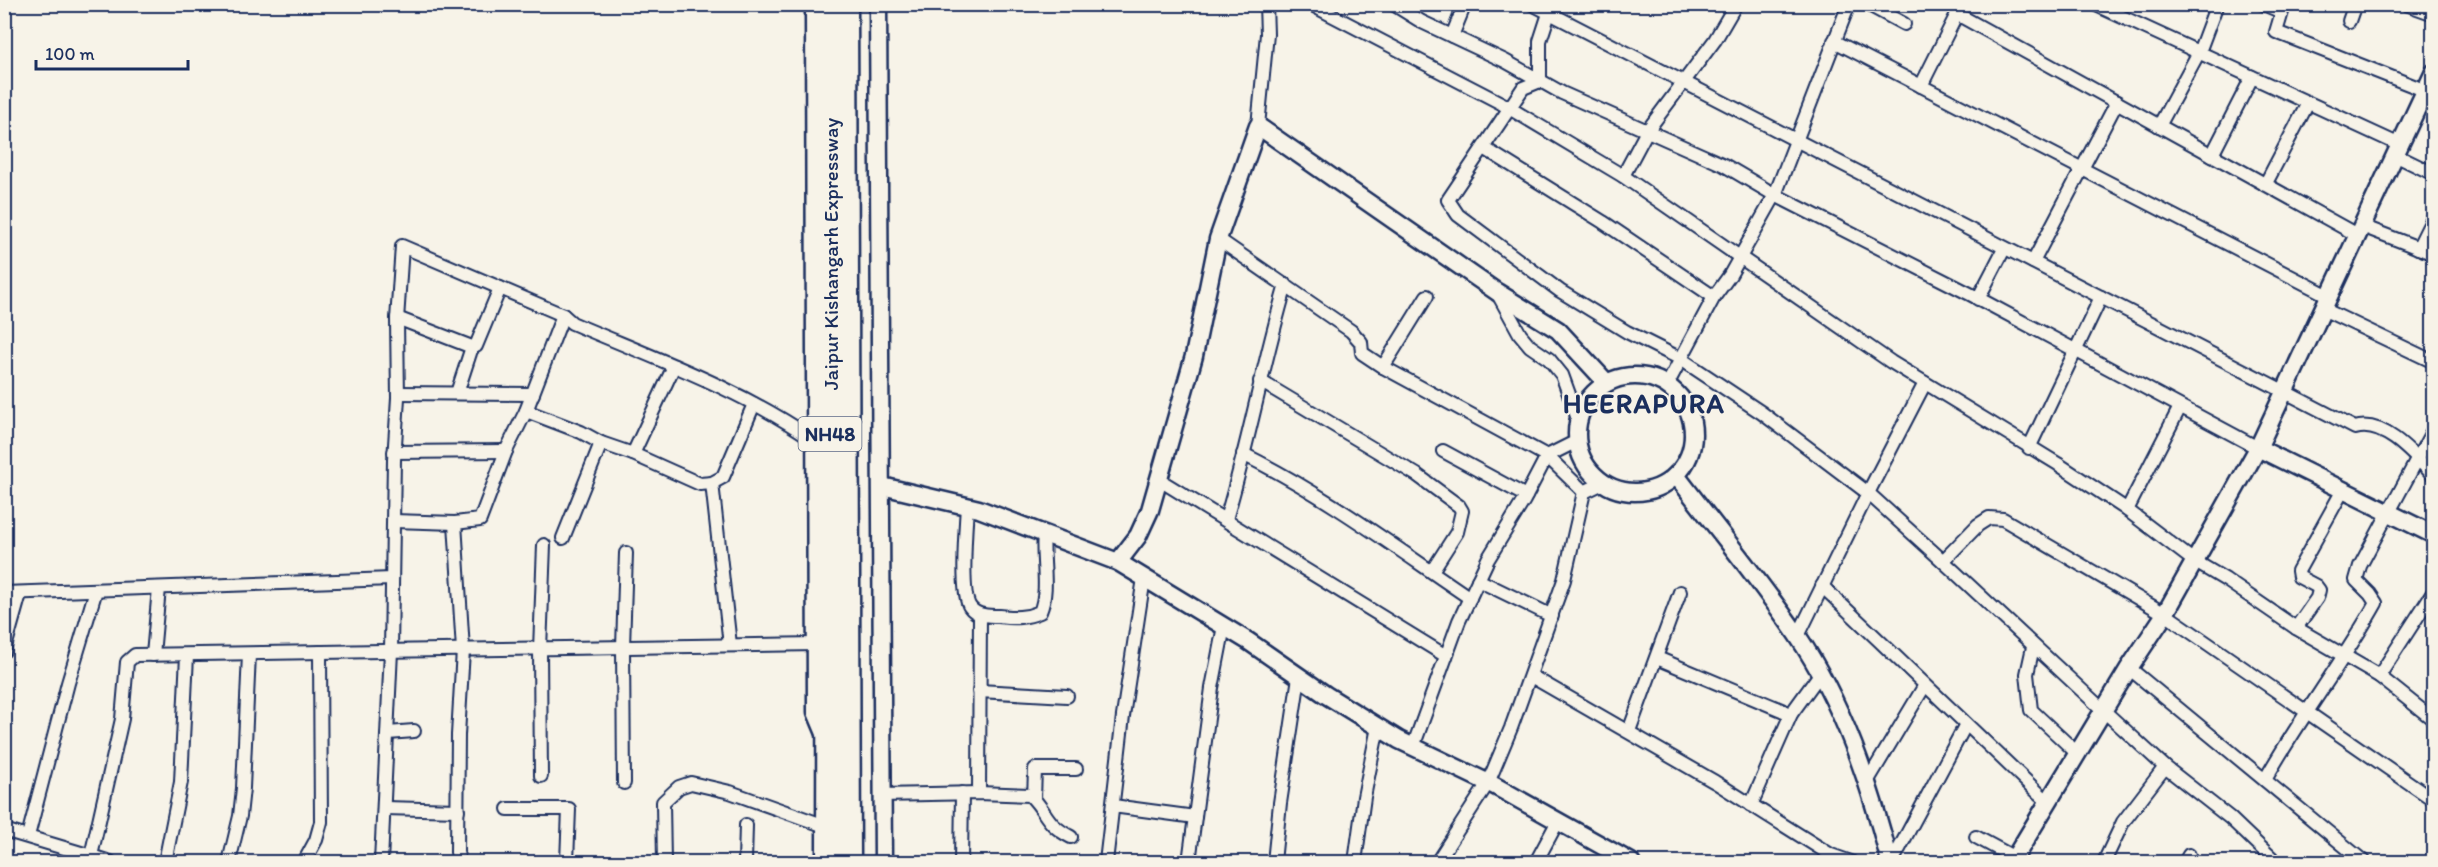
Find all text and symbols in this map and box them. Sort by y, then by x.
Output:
scale bar [36,33,188,71]
text: 100 m [45,43,95,65]
street label: Jaipur Kishangarh Expressway [818,118,843,390]
district label: HEERAPURA [1563,387,1725,420]
road number: NH48 [798,417,862,451]

